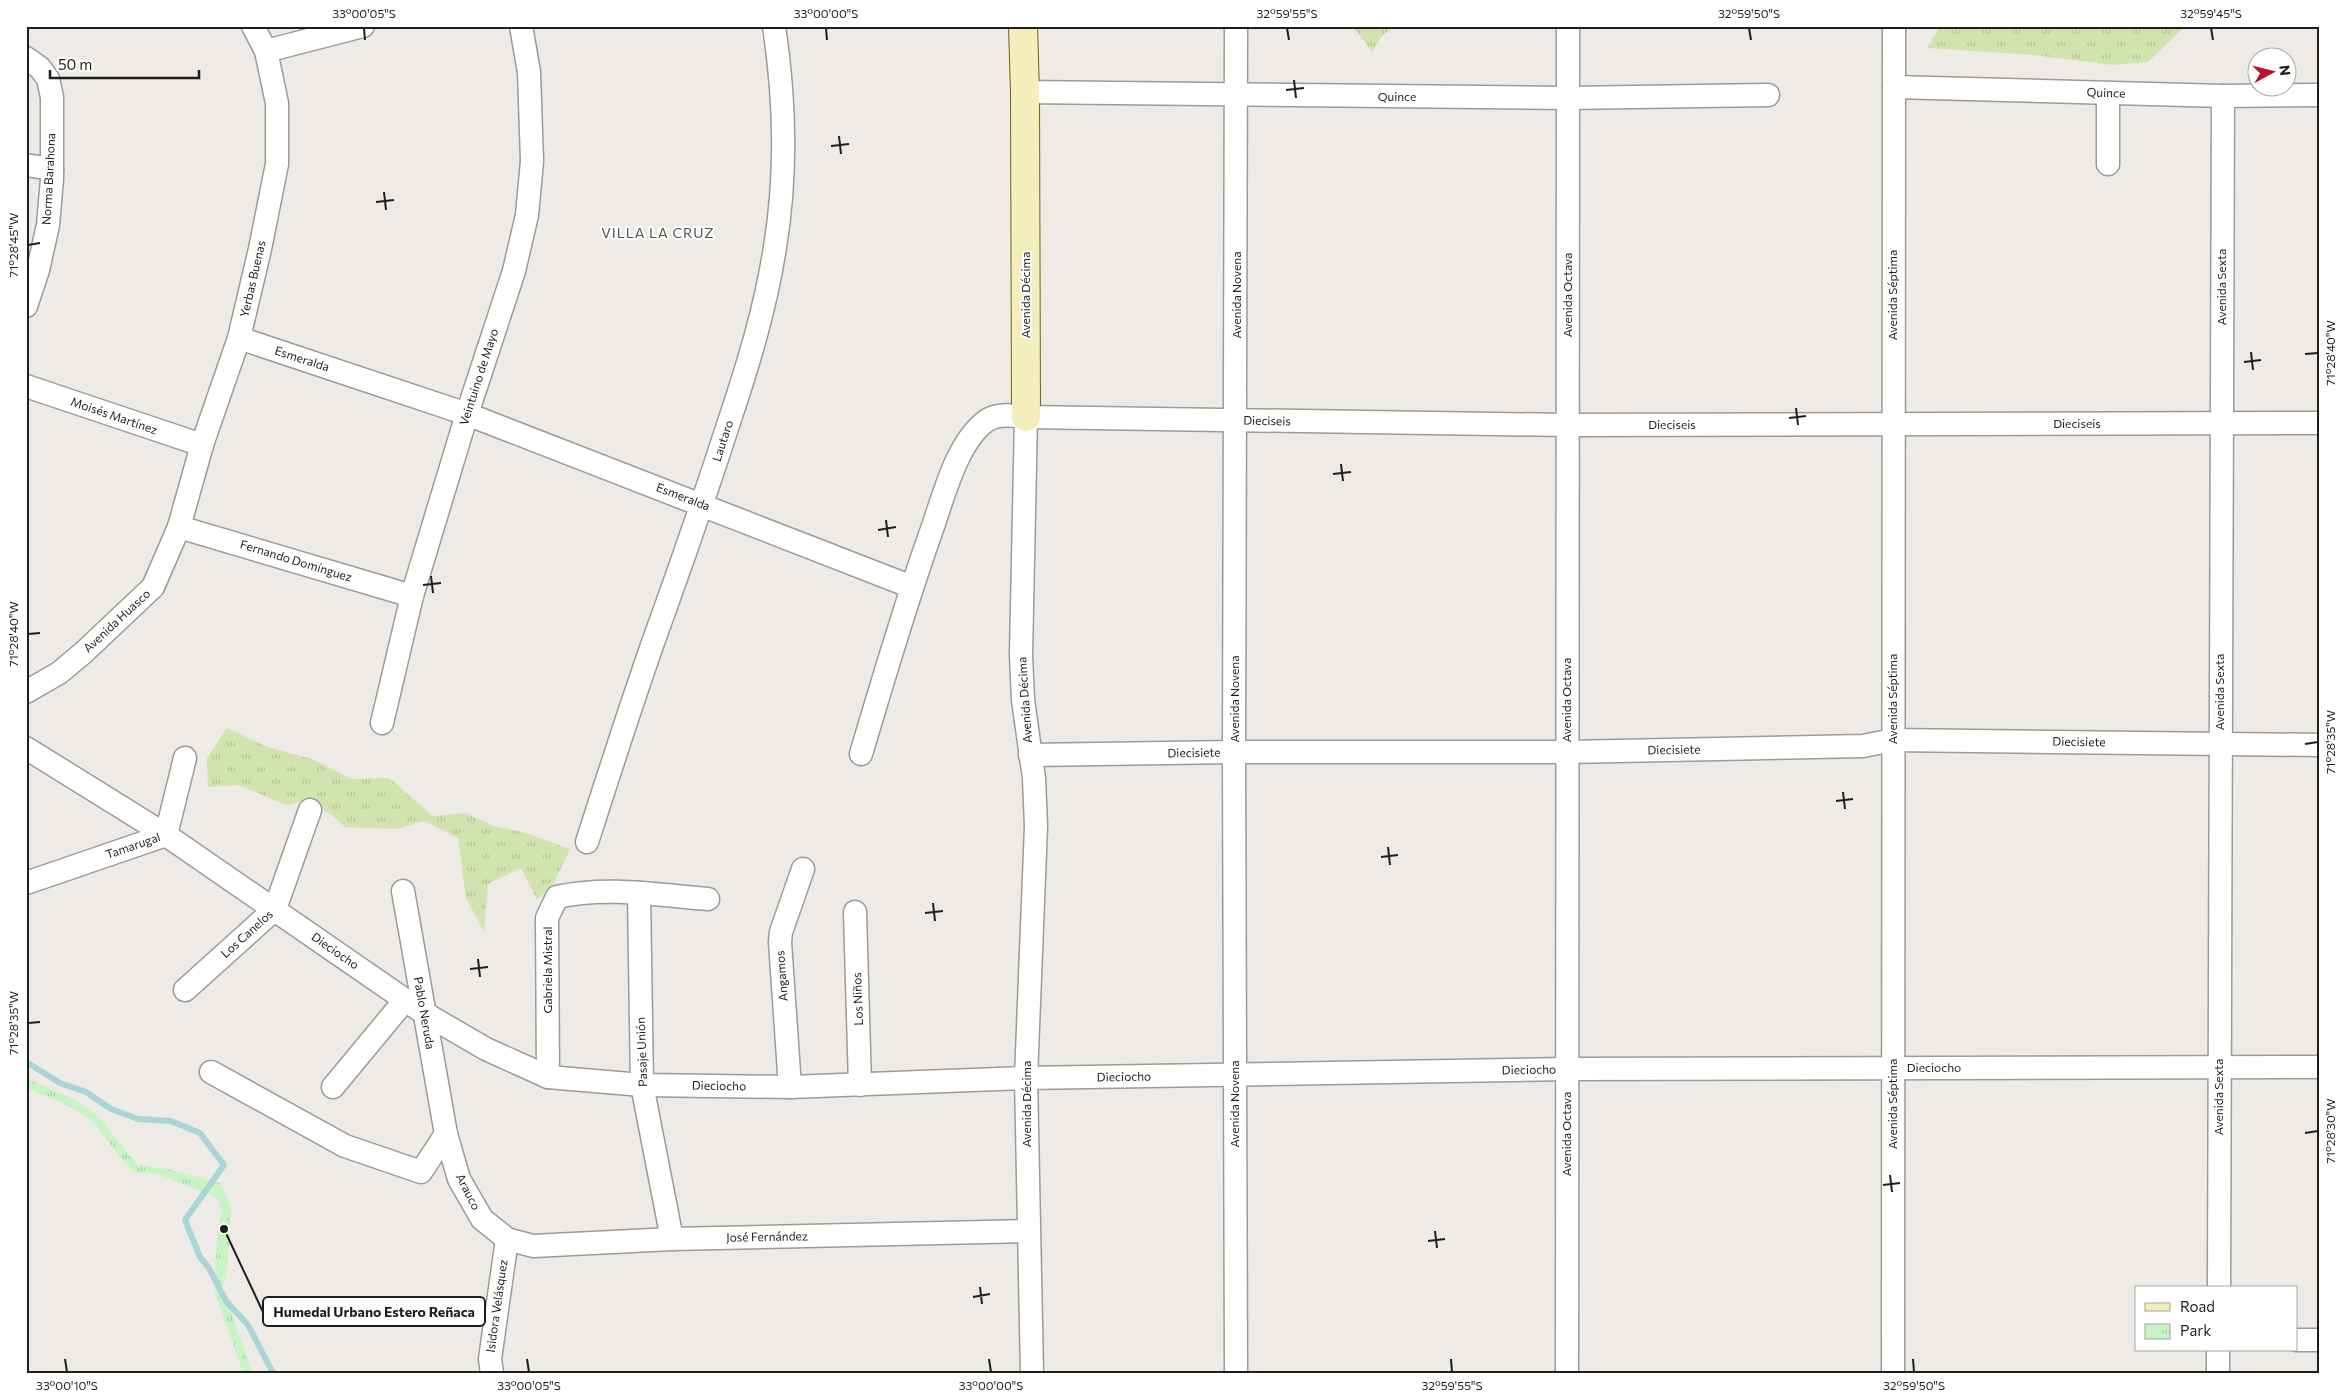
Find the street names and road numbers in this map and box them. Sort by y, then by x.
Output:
street label: Quince [2086,84,2126,100]
street label: Quince [1378,89,1416,103]
street label: Norma Barahona [39,133,57,225]
street label: Yerbas Buenas [236,239,268,319]
street label: Avenida Sexta [2214,249,2228,325]
street label: Avenida Séptima [1885,250,1899,340]
street label: Avenida Décima [1018,252,1032,338]
street label: Avenida Novena [1229,252,1243,339]
street label: Avenida Octava [1560,253,1574,337]
street label: Veintuino de Mayo [456,327,500,427]
street label: Esmeralda [273,343,331,373]
street label: Moisés Martínez [69,394,160,436]
street label: Dieciseis [1243,413,1291,427]
street label: Dieciseis [2053,416,2101,430]
street label: Dieciseis [1648,417,1696,431]
street label: Lautaro [709,418,735,463]
street label: Esmeralda [654,479,712,513]
street label: Fernando Domínguez [239,536,354,584]
street label: Avenida Huasco [80,586,153,655]
street label: Avenida Séptima [1885,654,1899,744]
street label: Avenida Sexta [2212,654,2226,730]
street label: Avenida Décima [1014,656,1034,744]
street label: Avenida Novena [1227,656,1241,743]
street label: Avenida Octava [1559,658,1573,742]
street label: Diecisiete [2052,734,2106,748]
street label: Diecisiete [1647,742,1701,756]
street label: Diecisiete [1167,745,1221,759]
street label: Tamarugal [103,829,162,861]
street label: Los Canelos [218,906,275,960]
street label: Gabriela Mistral [540,927,554,1013]
street label: Dieciocho [309,929,362,972]
street label: Angamos [772,950,790,1002]
street label: Los Niños [849,972,865,1026]
street label: Pablo Neruda [412,975,438,1050]
street label: Pasaje Unión [633,1017,649,1087]
street label: Avenida Séptima [1885,1059,1899,1149]
street label: Avenida Sexta [2211,1059,2225,1135]
street label: Dieciocho [1907,1060,1961,1074]
street label: Avenida Décima [1019,1061,1033,1147]
street label: Avenida Novena [1227,1061,1241,1148]
street label: Dieciocho [1502,1062,1556,1076]
street label: Dieciocho [1097,1069,1151,1083]
street label: Dieciocho [692,1078,746,1092]
street label: Avenida Octava [1559,1092,1573,1176]
street label: Arauco [454,1171,484,1212]
street label: José Fernández [726,1228,808,1245]
street label: Isidora Velásquez [483,1258,509,1353]

